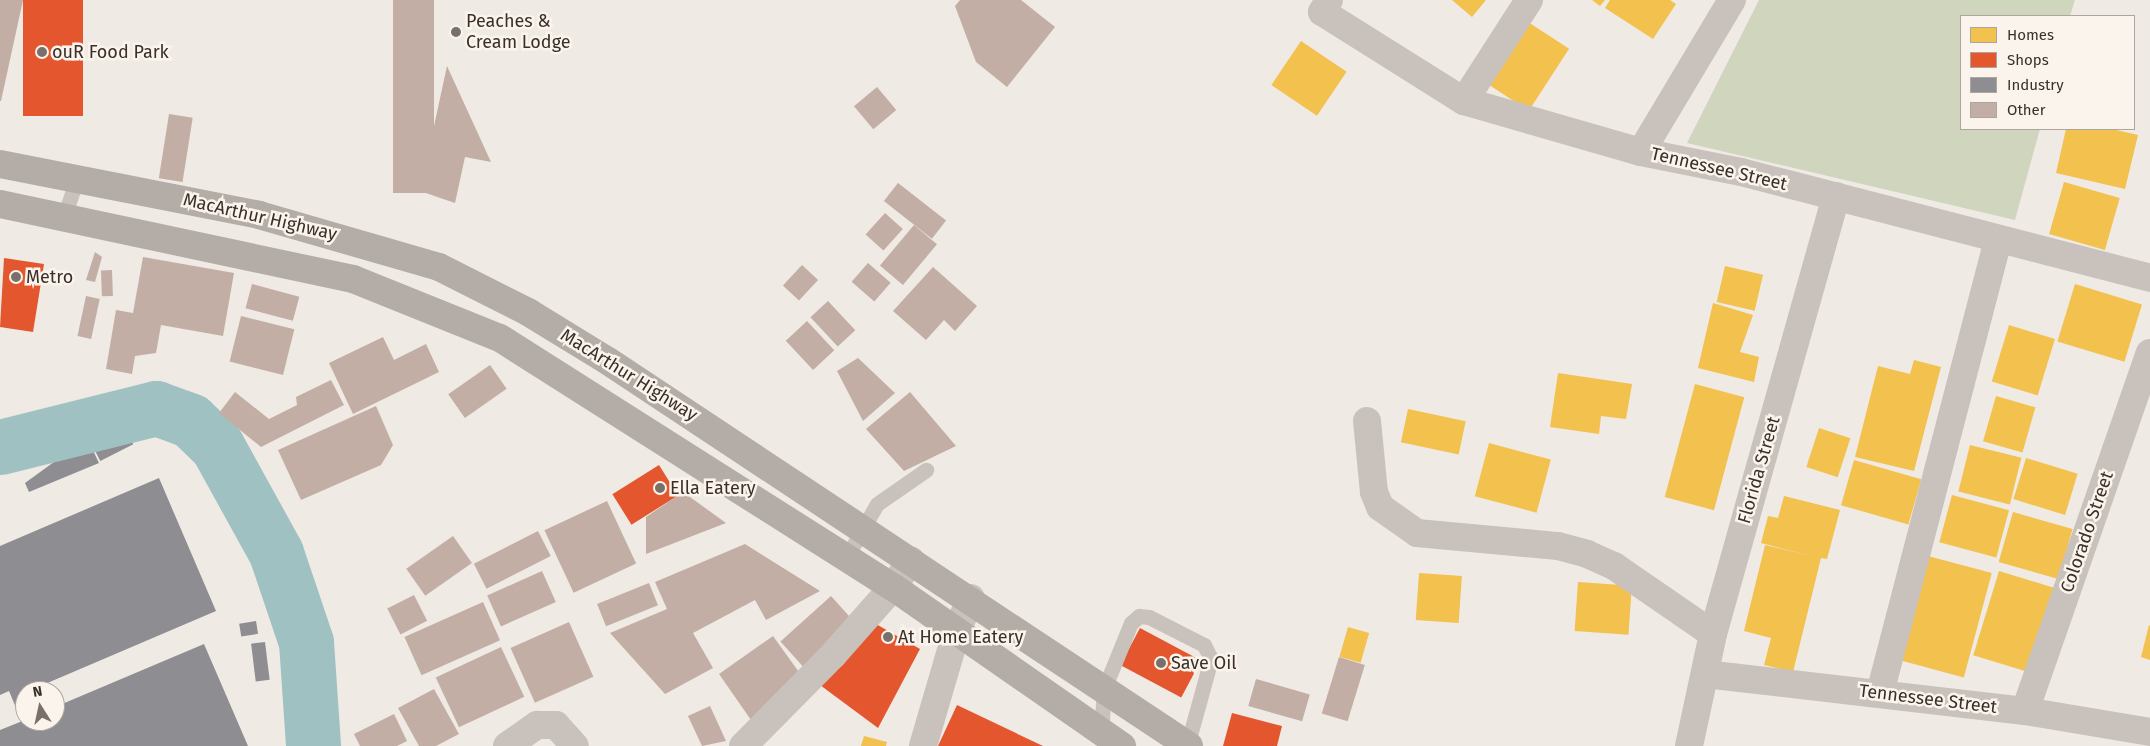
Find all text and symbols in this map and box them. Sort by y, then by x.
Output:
place label: Peaches & Cream Lodge [466,11,571,54]
legend [1960,15,2135,130]
marker: Peaches & Cream Lodge [450,26,462,38]
text: Homes [2007,26,2054,44]
place label: ouR Food Park [52,41,169,63]
marker: ouR Food Park [36,46,48,58]
text: Shops [2007,51,2049,69]
text: Industry [2007,76,2064,94]
text: Other [2007,101,2046,119]
street label: Tennessee Street [1649,143,1789,195]
street label: MacArthur Highway [181,189,339,245]
place label: Metro [26,266,73,288]
marker: Metro [10,271,22,283]
street label: MacArthur Highway [557,324,701,426]
street label: Florida Street [1733,414,1785,526]
street label: Colorado Street [2056,468,2118,596]
place label: Ella Eatery [670,477,756,499]
marker: Ella Eatery [654,482,666,494]
place label: At Home Eatery [898,626,1023,648]
marker: At Home Eatery [882,631,894,643]
place label: Save Oil [1171,652,1237,674]
marker: Save Oil [1155,657,1167,669]
street label: Tennessee Street [1858,680,1998,718]
north arrow [15,681,65,731]
text: N [31,683,44,701]

